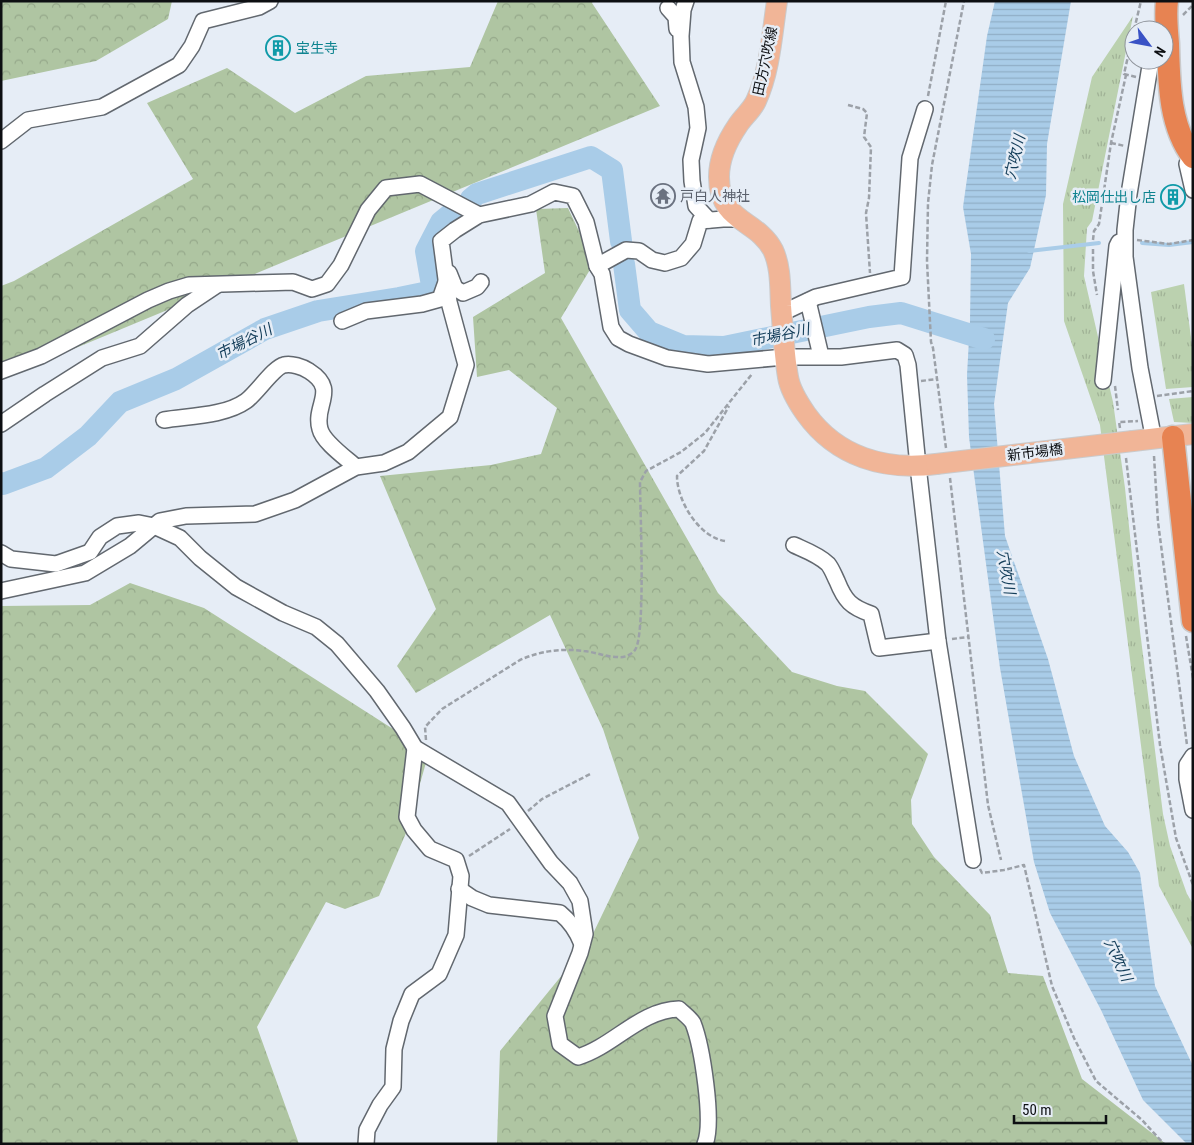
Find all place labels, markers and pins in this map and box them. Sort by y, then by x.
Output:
building icon: 宝生寺 [265,35,291,61]
place label: 宝生寺 [296,40,338,56]
temple icon: 戸白人神社 [650,183,676,209]
building icon: 松岡仕出し店 [1160,184,1186,210]
place label: 戸白人神社 [680,188,750,204]
place label: 松岡仕出し店 [1072,189,1156,205]

